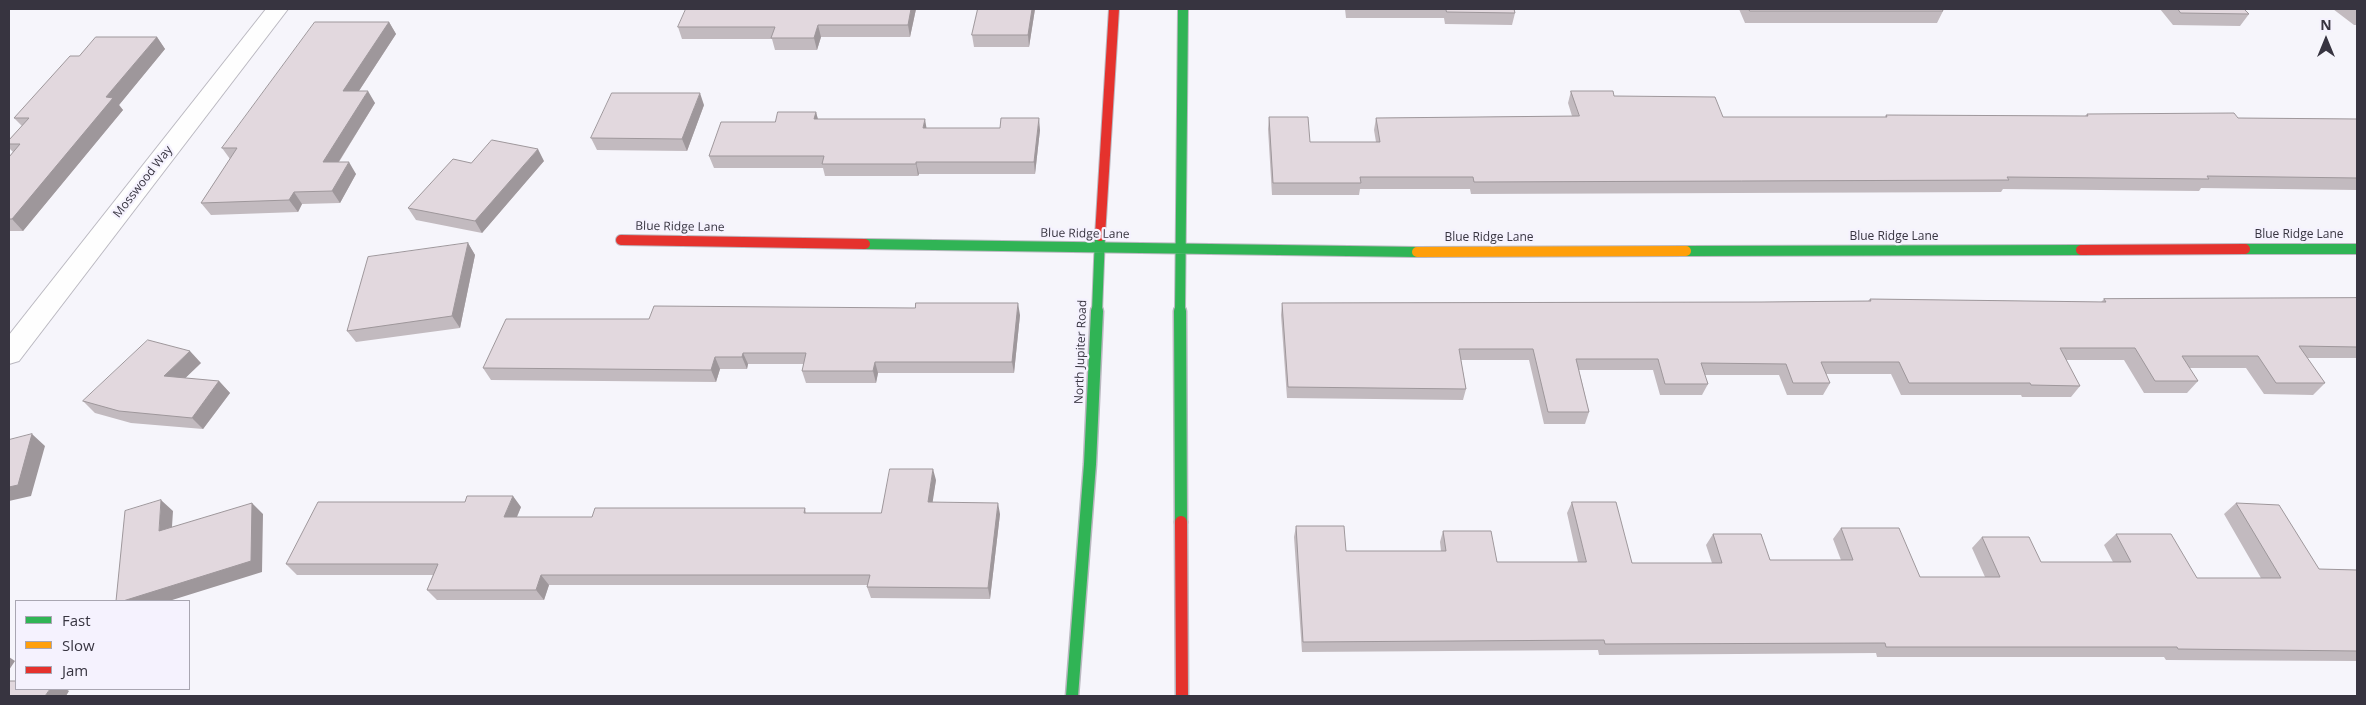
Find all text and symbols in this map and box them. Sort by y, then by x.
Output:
north arrow [2301,15,2351,65]
text: N [2320,15,2332,34]
street label: Mosswood Way [110,143,176,221]
street label: Blue Ridge Lane [635,219,725,235]
street label: Blue Ridge Lane [1040,226,1130,242]
street label: Blue Ridge Lane [2254,228,2344,242]
street label: Blue Ridge Lane [1849,230,1939,244]
street label: Blue Ridge Lane [1444,231,1534,245]
street label: North Jupiter Road [1072,300,1090,404]
legend [15,600,190,690]
text: Fast [62,610,91,630]
text: Slow [62,635,95,655]
text: Jam [62,660,88,680]

